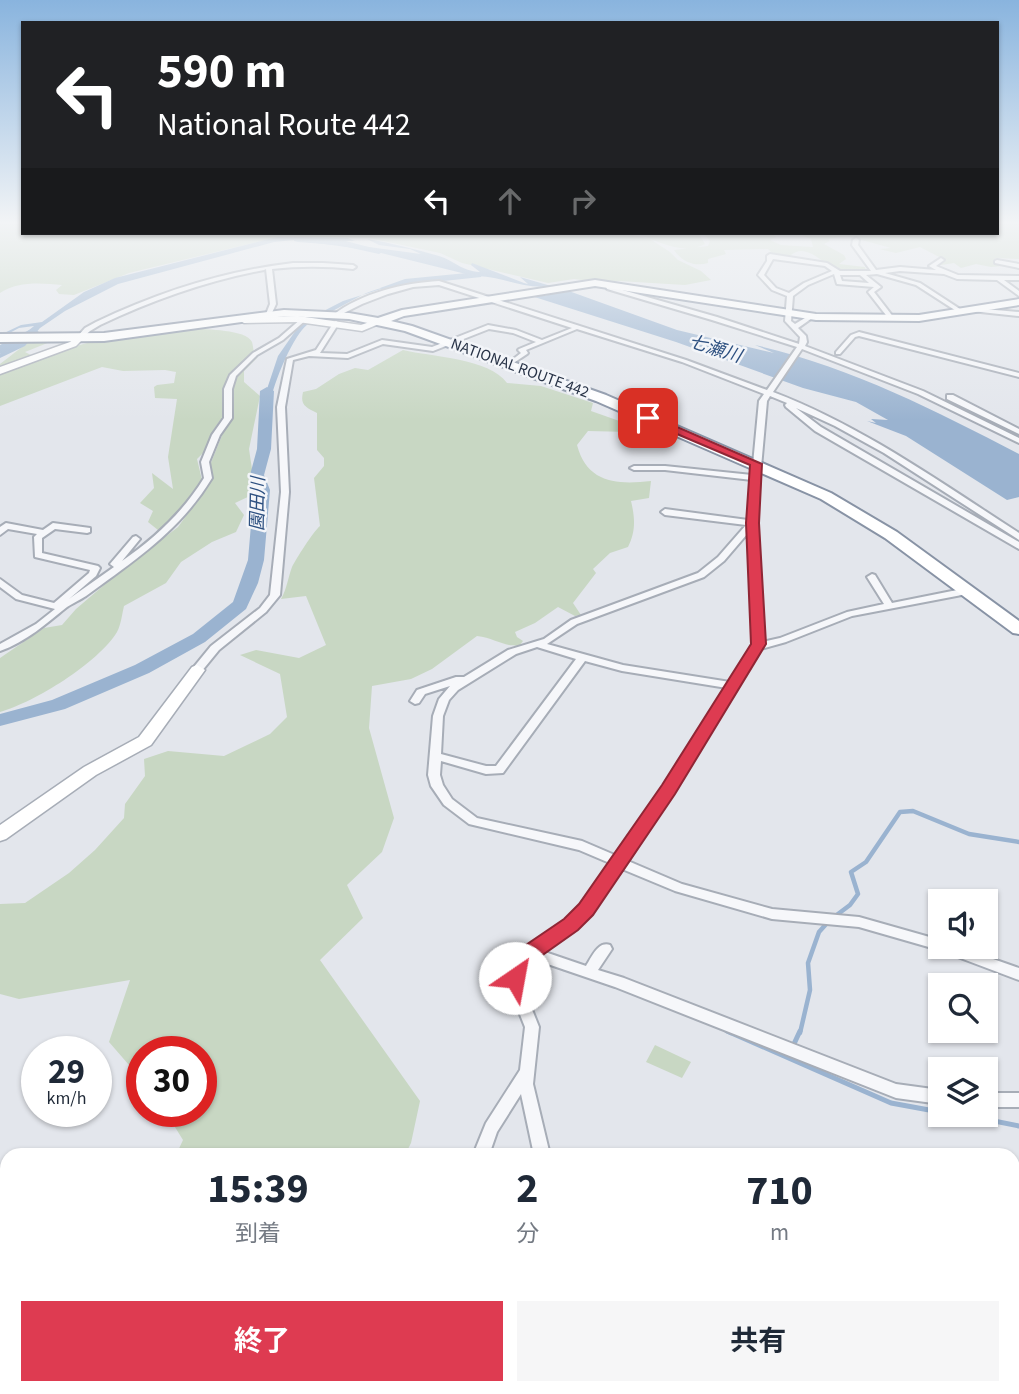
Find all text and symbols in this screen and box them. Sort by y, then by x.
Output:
text: 590 m [157,37,286,107]
icon: left [42,49,133,140]
text: National Route 442 [157,102,411,148]
icon: left [418,182,456,220]
icon: ahead [491,182,529,220]
icon: right [564,182,602,220]
water label: 七瀬川 [686,329,746,369]
street label: NATIONAL ROUTE 442 [448,333,592,403]
pin [618,388,678,448]
icon: arrive [629,399,667,437]
water label: 園田川 [245,475,271,531]
map controls [928,889,998,1127]
button: sound [928,889,998,959]
position arrow [478,941,552,1015]
button: search [928,973,998,1043]
speed limit sign: 30 [126,1036,217,1127]
text: 29 [48,1047,85,1097]
button: layers [928,1057,998,1127]
text: km/h [47,1086,86,1111]
text: 15:39 [207,1159,309,1219]
text: 2 [516,1159,538,1219]
text: 710 [746,1161,813,1221]
text: m [770,1216,789,1249]
text: 到着 [235,1217,281,1250]
text: 分 [516,1217,539,1250]
button: 終了 [21,1301,503,1381]
button: 共有 [517,1301,999,1381]

